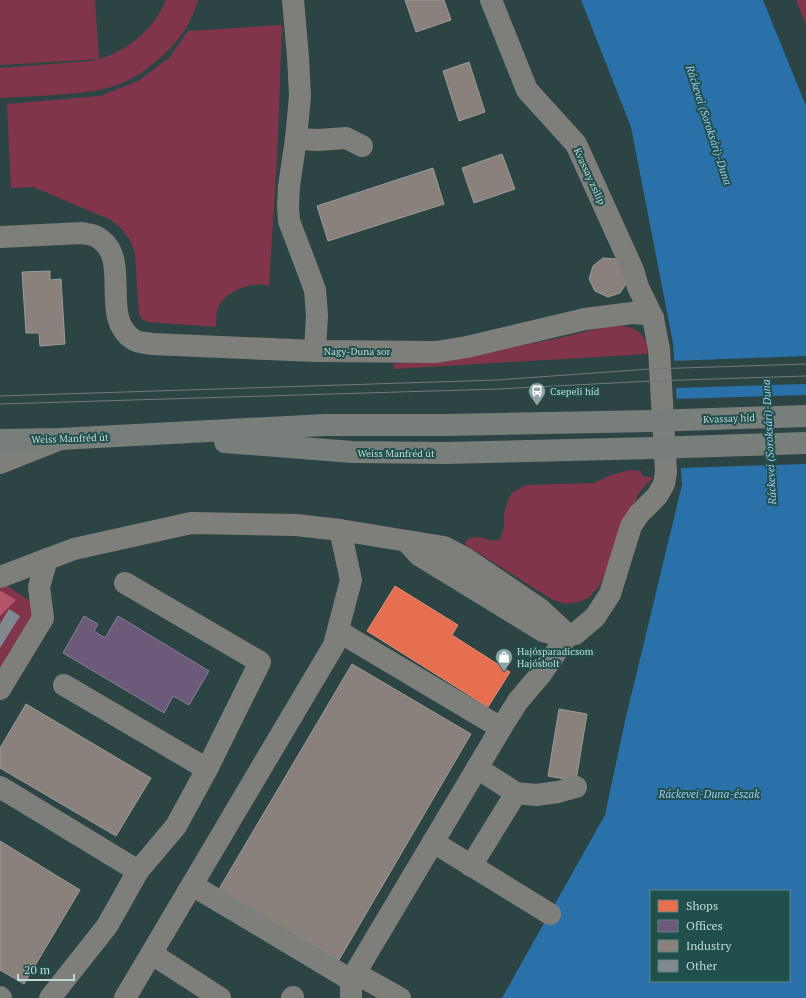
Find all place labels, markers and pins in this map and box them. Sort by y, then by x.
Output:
bus stop icon: Csepeli híd [527,381,547,406]
place label: Csepeli híd [550,385,600,398]
place label: Hajósparadicsom Hajósbolt [517,645,594,670]
shop icon: Hajósparadicsom Hajósbolt [494,647,514,672]

